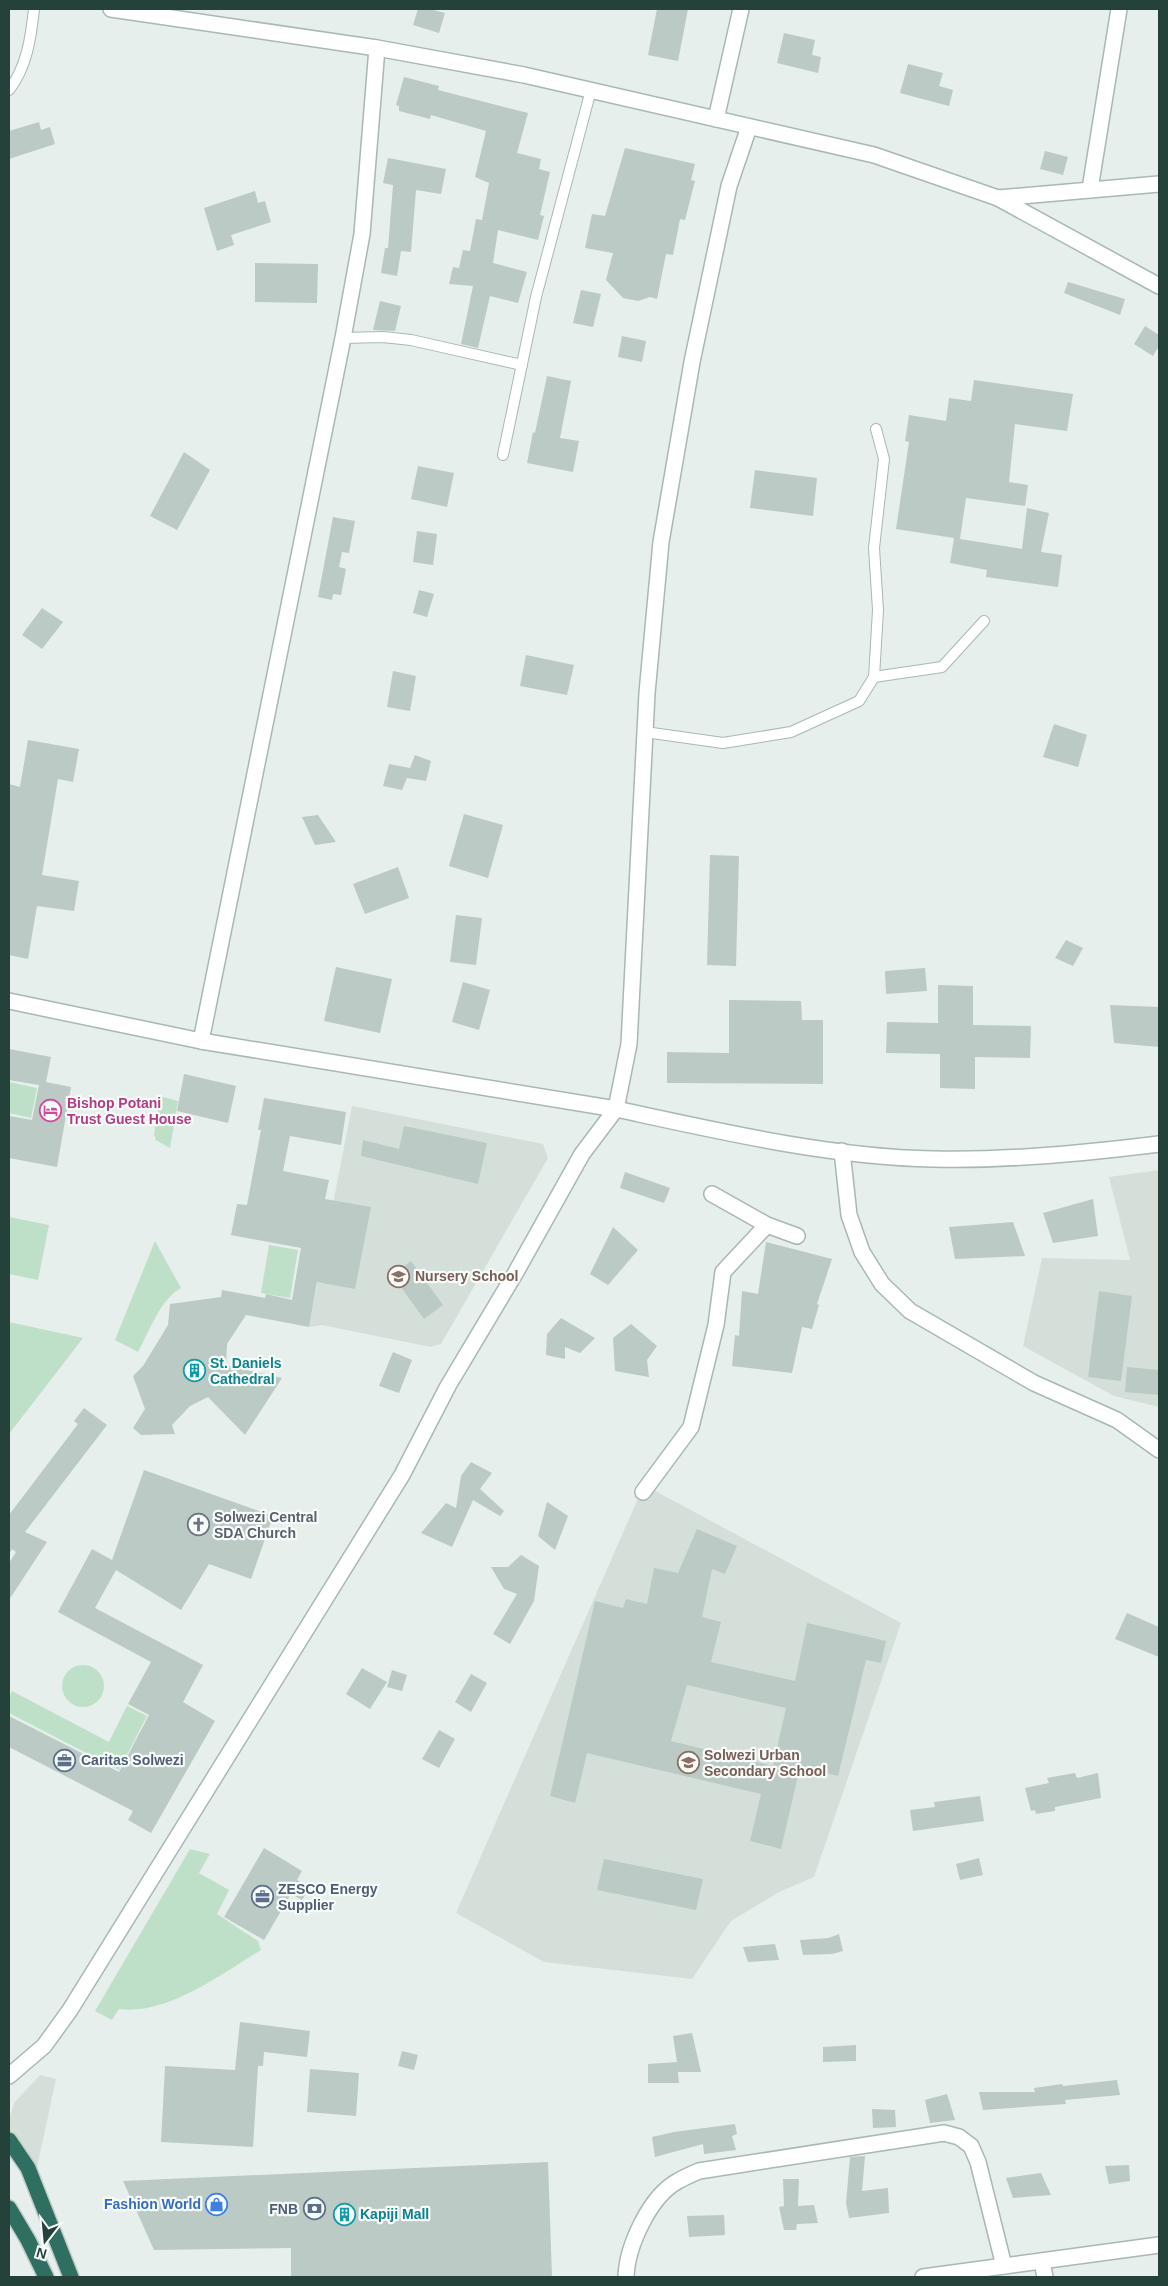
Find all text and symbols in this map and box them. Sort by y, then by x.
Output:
place label: Bishop Potani Trust Guest House [67,1095,192,1127]
hotel icon: Bishop Potani Trust Guest House [39,1099,63,1123]
school or university icon: Nursery School [387,1264,411,1288]
place label: Nursery School [415,1268,518,1284]
place label: St. Daniels Cathedral [210,1355,282,1387]
building icon: St. Daniels Cathedral [182,1359,206,1383]
place label: Solwezi Central SDA Church [214,1509,317,1541]
church icon: Solwezi Central SDA Church [186,1513,210,1537]
place label: Solwezi Urban Secondary School [704,1747,826,1779]
office icon: Caritas Solwezi [53,1748,77,1772]
school or university icon: Solwezi Urban Secondary School [676,1751,700,1775]
place label: Caritas Solwezi [81,1752,184,1768]
place label: ZESCO Energy Supplier [278,1881,378,1913]
office icon: ZESCO Energy Supplier [250,1885,274,1909]
shop icon: Fashion World [205,2192,229,2216]
place label: Fashion World [104,2196,201,2212]
bank icon: FNB [302,2197,326,2221]
place label: FNB [269,2201,298,2217]
building icon: Kapiji Mall [332,2202,356,2226]
place label: Kapiji Mall [360,2206,429,2222]
north arrow [20,2216,70,2266]
text: N [34,2244,48,2263]

